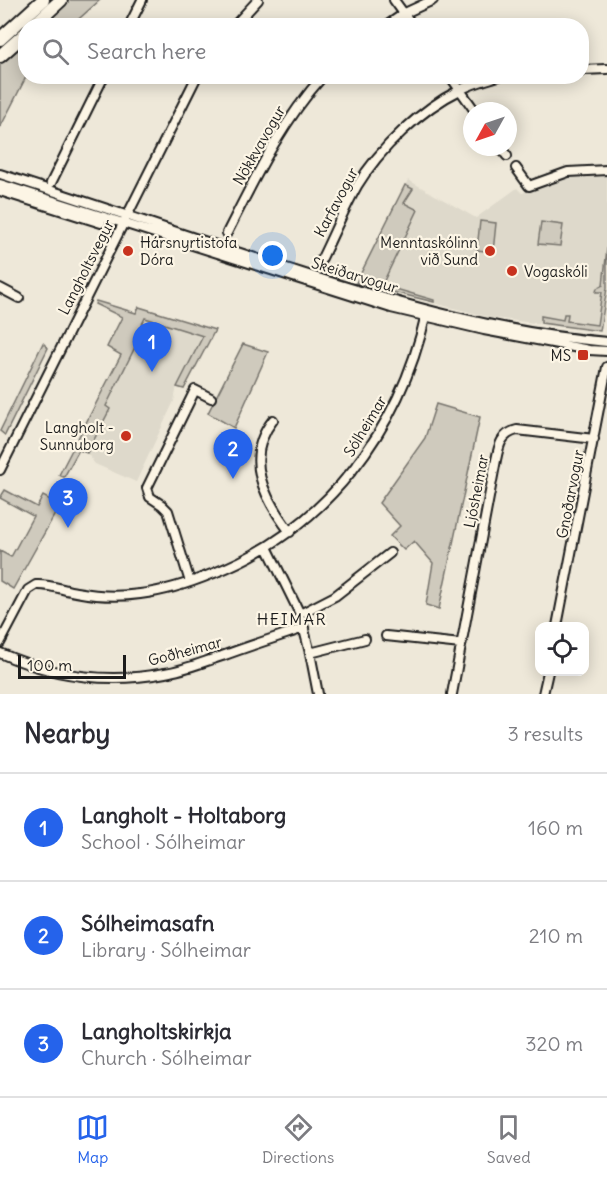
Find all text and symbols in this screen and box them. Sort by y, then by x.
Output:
search box [18,18,589,84]
icon: search [39,35,72,68]
text: Search here [87,37,206,65]
street label: Nökkvavogur [229,102,289,188]
north arrow [463,102,517,156]
street label: Karfavogur [310,164,362,240]
street label: Langholtsvegur [54,216,118,318]
place label: Hársnyrtistofa Dóra [140,233,238,269]
place label: Menntaskólinn við Sund [380,233,478,269]
your location [258,241,287,270]
marker: Hársnyrtistofa Dóra [121,244,135,258]
marker: Menntaskólinn við Sund [483,244,497,258]
street label: Skeiðarvogur [309,253,401,297]
place label: Vogaskóli [524,262,588,281]
marker: Vogaskóli [505,264,519,278]
pin: 1 [132,322,172,372]
place label: MS [550,346,571,365]
marker: MS [576,348,590,362]
street label: Sólheimar [339,392,391,460]
place label: Langholt - Sunnuborg [40,418,114,454]
marker: Langholt - Sunnuborg [119,429,133,443]
pin: 2 [214,430,252,479]
street label: Gnoðarvogur [552,448,588,540]
street label: Ljósheimar [460,453,492,529]
pin: 3 [48,478,88,528]
district label: HEIMAR [257,609,327,629]
map controls [535,622,589,676]
button: locate [535,622,589,676]
street label: Goðheimar [146,632,224,670]
scale bar [18,652,126,680]
text: 100 m [27,655,72,675]
text: Nearby [24,717,110,750]
text: 3 results [507,721,583,746]
text: Langholt - Holtaborg [81,801,286,829]
text: 1 [40,815,47,840]
text: 160 m [528,815,583,840]
text: School · Sólheimar [81,829,246,854]
text: Sólheimasafn [81,909,214,937]
text: 2 [38,923,49,948]
text: 210 m [529,923,583,948]
text: Library · Sólheimar [81,937,251,962]
text: Langholtskirkja [81,1017,232,1045]
text: 3 [38,1031,49,1056]
text: 320 m [525,1031,583,1056]
text: Church · Sólheimar [81,1045,252,1070]
tab: Map [76,1111,109,1167]
tab: Directions [262,1111,334,1167]
tab: Saved [487,1111,531,1167]

